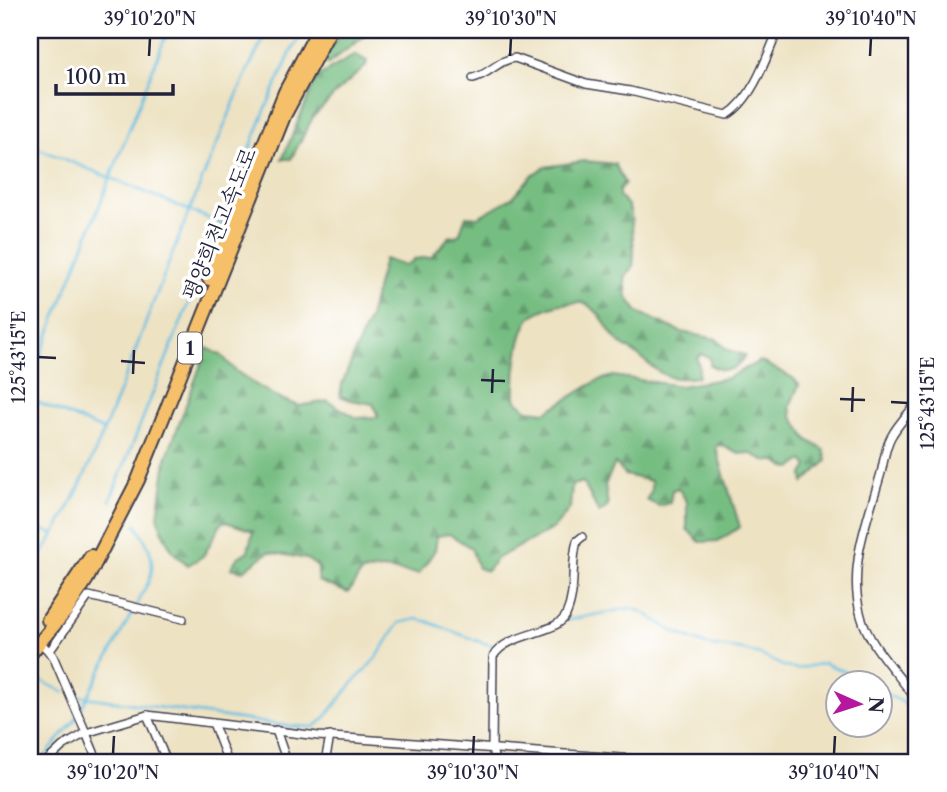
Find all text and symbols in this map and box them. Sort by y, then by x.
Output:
text: 39°10'20"N [104,8,196,30]
text: 39°10'30"N [465,8,557,30]
text: 39°10'40"N [825,8,917,30]
scale bar [56,52,173,96]
text: 100 m [66,64,127,89]
street label: 평양희천고속도로 [178,144,262,304]
text: 125°43'15"E [8,310,30,404]
road number: 1 [178,332,202,364]
text: 125°43'15"E [917,356,939,450]
north arrow [824,670,894,740]
text: N [864,696,887,714]
text: 39°10'20"N [67,762,159,784]
text: 39°10'30"N [427,762,519,784]
text: 39°10'40"N [788,762,880,784]

